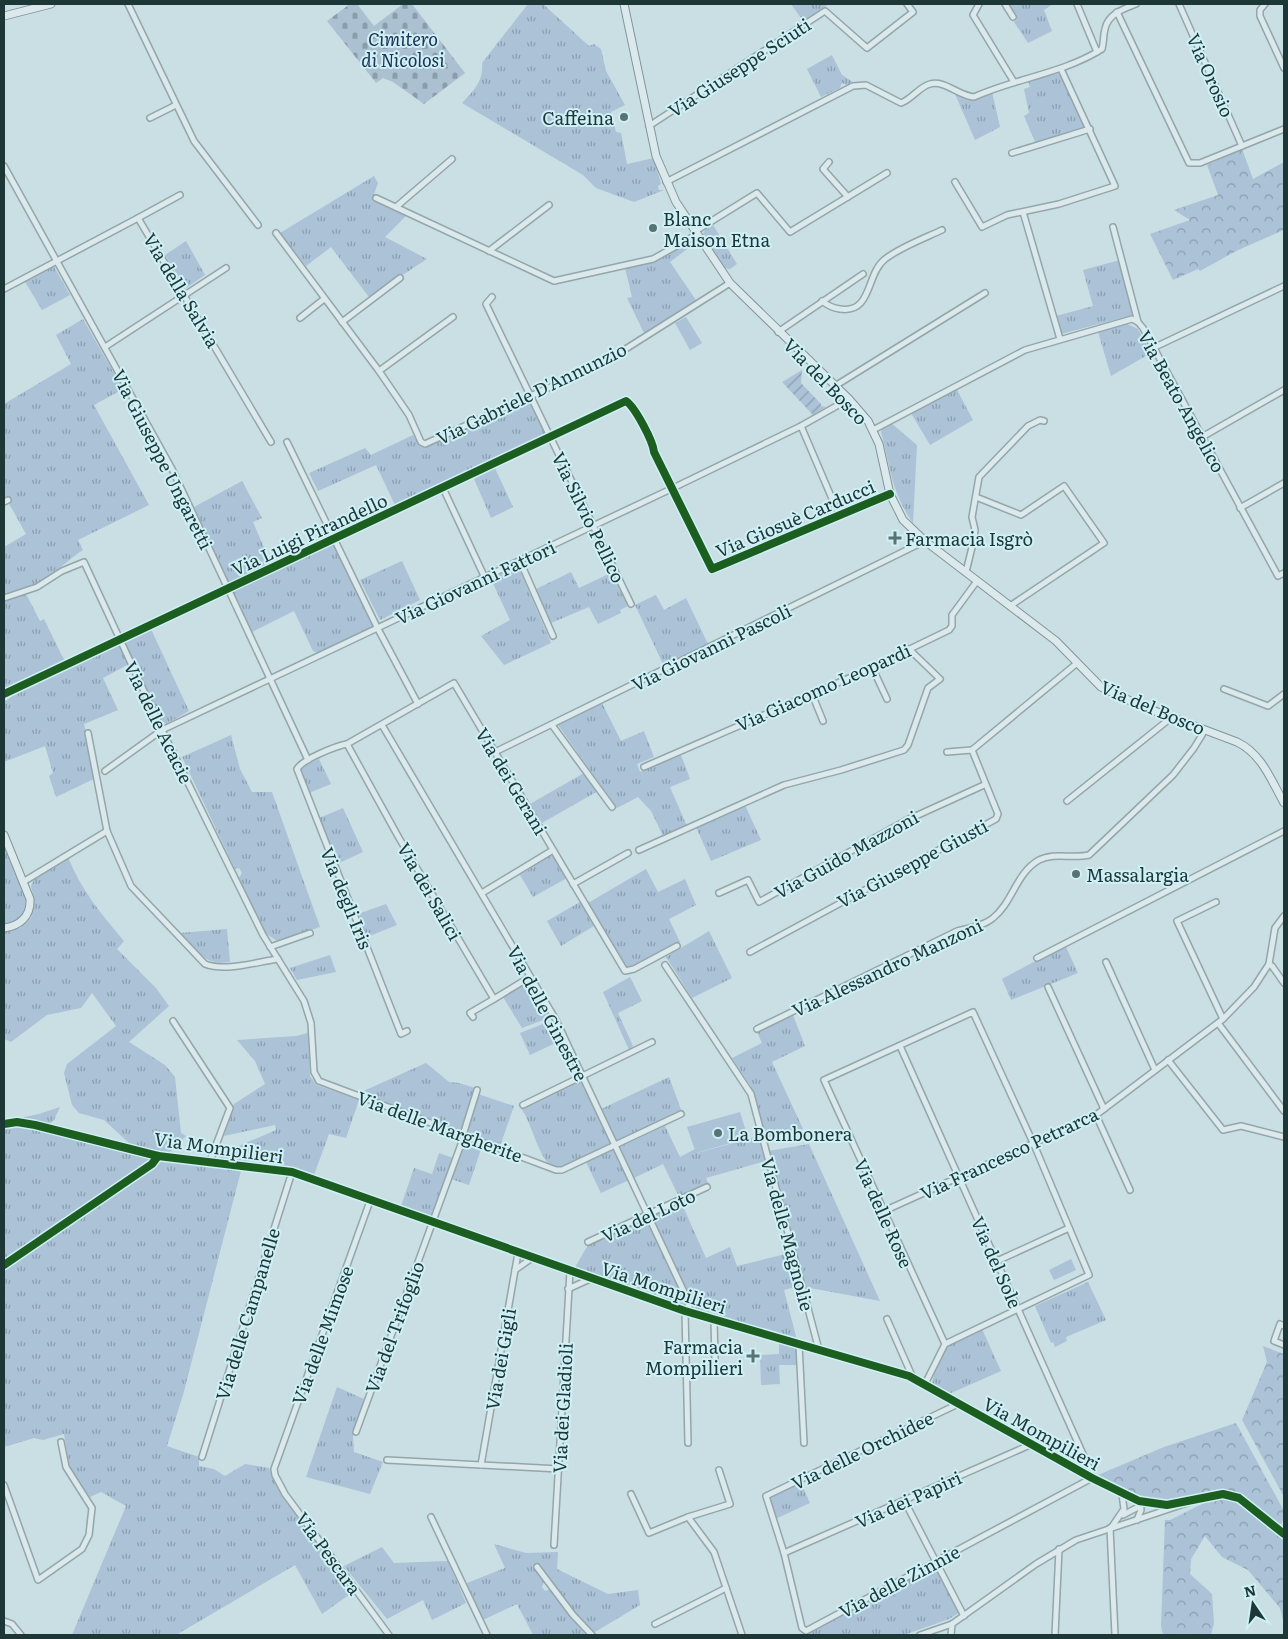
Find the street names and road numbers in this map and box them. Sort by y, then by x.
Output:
street label: Via Giuseppe Sciuti [662,11,816,123]
street label: Via Orosio [1181,29,1241,121]
street label: Via della Salvia [137,227,227,353]
street label: Via Beato Angelico [1132,325,1232,477]
street label: Via del Bosco [778,331,874,431]
street label: Via Gabriele D'Annunzio [431,335,631,451]
street label: Via Giuseppe Ungaretti [106,364,220,554]
street label: Via Silvio Pellico [546,447,632,587]
street label: Via Giosuè Carducci [711,472,879,564]
street label: Via Luigi Pirandello [226,486,392,582]
street label: Via Giovanni Fattori [390,533,560,631]
street label: Via Giovanni Pascoli [626,597,796,697]
street label: Via Giacomo Leopardi [731,636,915,738]
street label: Via delle Acacie [118,656,200,788]
street label: Via del Bosco [1096,673,1210,741]
street label: Via dei Gerani [469,722,555,840]
street label: Via Guido Mazzoni [769,803,923,905]
street label: Via Giuseppe Giusti [832,812,992,914]
street label: Via dei Salici [391,837,469,945]
street label: Via degli Iris [314,843,380,953]
street label: Via Alessandro Manzoni [787,911,987,1023]
street label: Via delle Ginestre [501,940,595,1086]
street label: Via delle Margherite [354,1084,526,1168]
street label: Via Francesco Petrarca [915,1100,1103,1206]
street label: Via Mompilieri [153,1125,285,1169]
street label: Via delle Magnolie [755,1154,821,1314]
street label: Via delle Rose [848,1154,920,1272]
street label: Via del Loto [596,1181,700,1249]
street label: Via del Sole [965,1212,1029,1312]
street label: Via delle Campanelle [208,1224,286,1404]
street label: Via Mompilieri [598,1254,730,1320]
street label: Via del Trifoglio [358,1257,430,1397]
street label: Via delle Mimose [284,1262,360,1408]
street label: Via dei Gigli [478,1306,522,1412]
street label: Via dei Gladioli [545,1342,579,1474]
street label: Via Mompilieri [978,1390,1106,1476]
street label: Via delle Orchidee [786,1404,938,1496]
street label: Via dei Papiri [850,1463,966,1535]
street label: Via Pescara [290,1506,369,1600]
street label: Via delle Zinnie [834,1538,964,1624]

